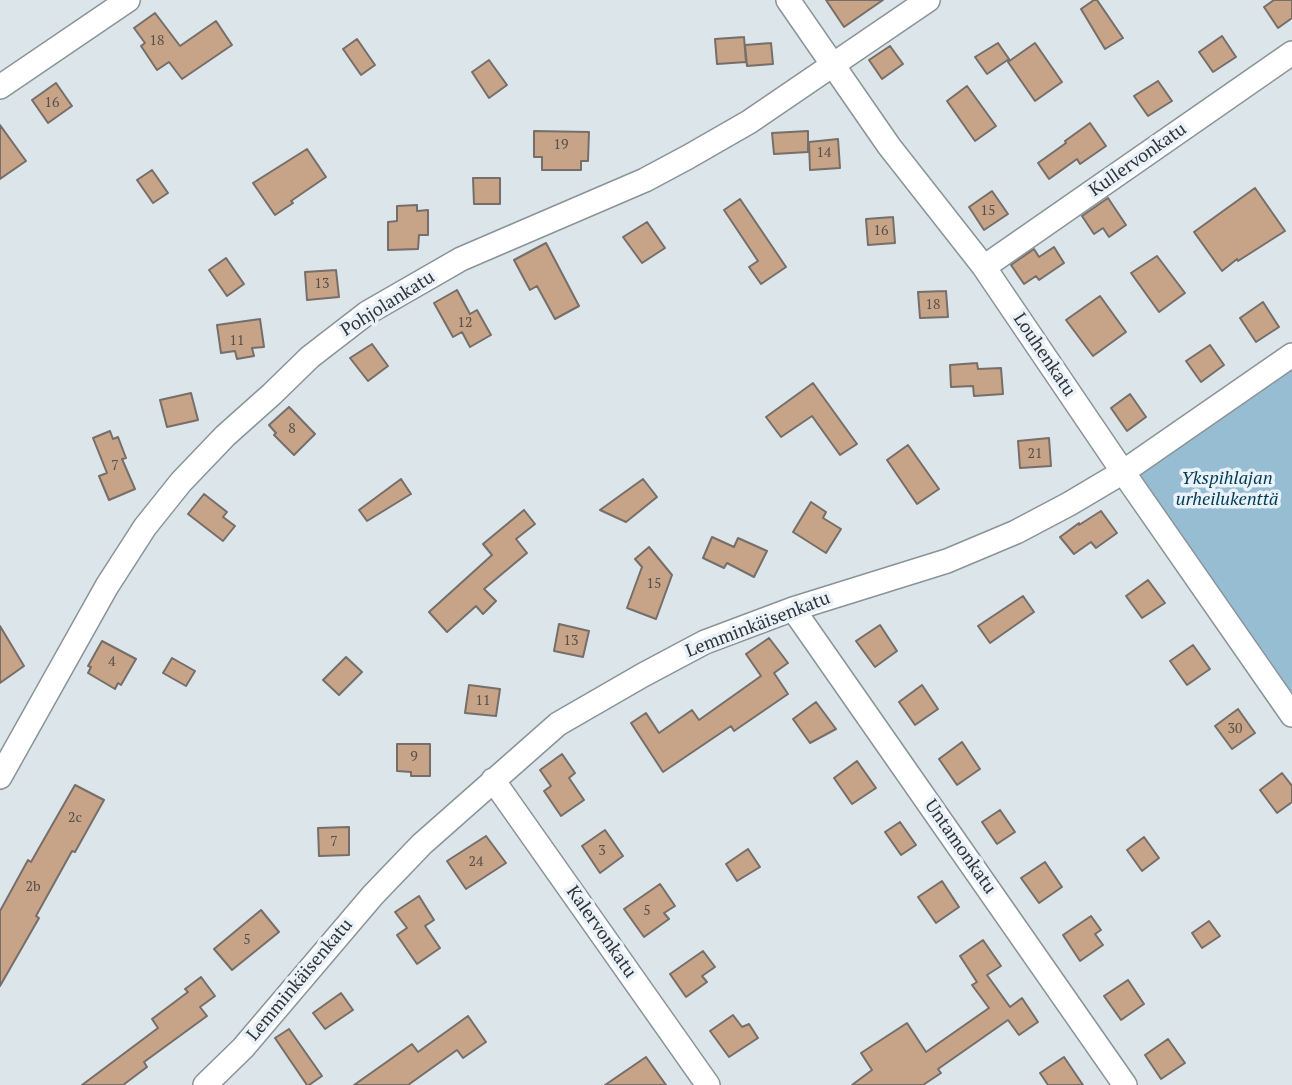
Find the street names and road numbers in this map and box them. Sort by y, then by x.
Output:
street label: Kullervonkatu [1085,118,1191,202]
street label: Pohjolankatu [337,267,439,341]
street label: Louhenkatu [1008,309,1080,401]
street label: Lemminkäisenkatu [683,588,833,662]
street label: Untamonkatu [920,796,1000,898]
street label: Kalervonkatu [561,882,641,982]
street label: Lemminkäisenkatu [243,915,357,1045]

